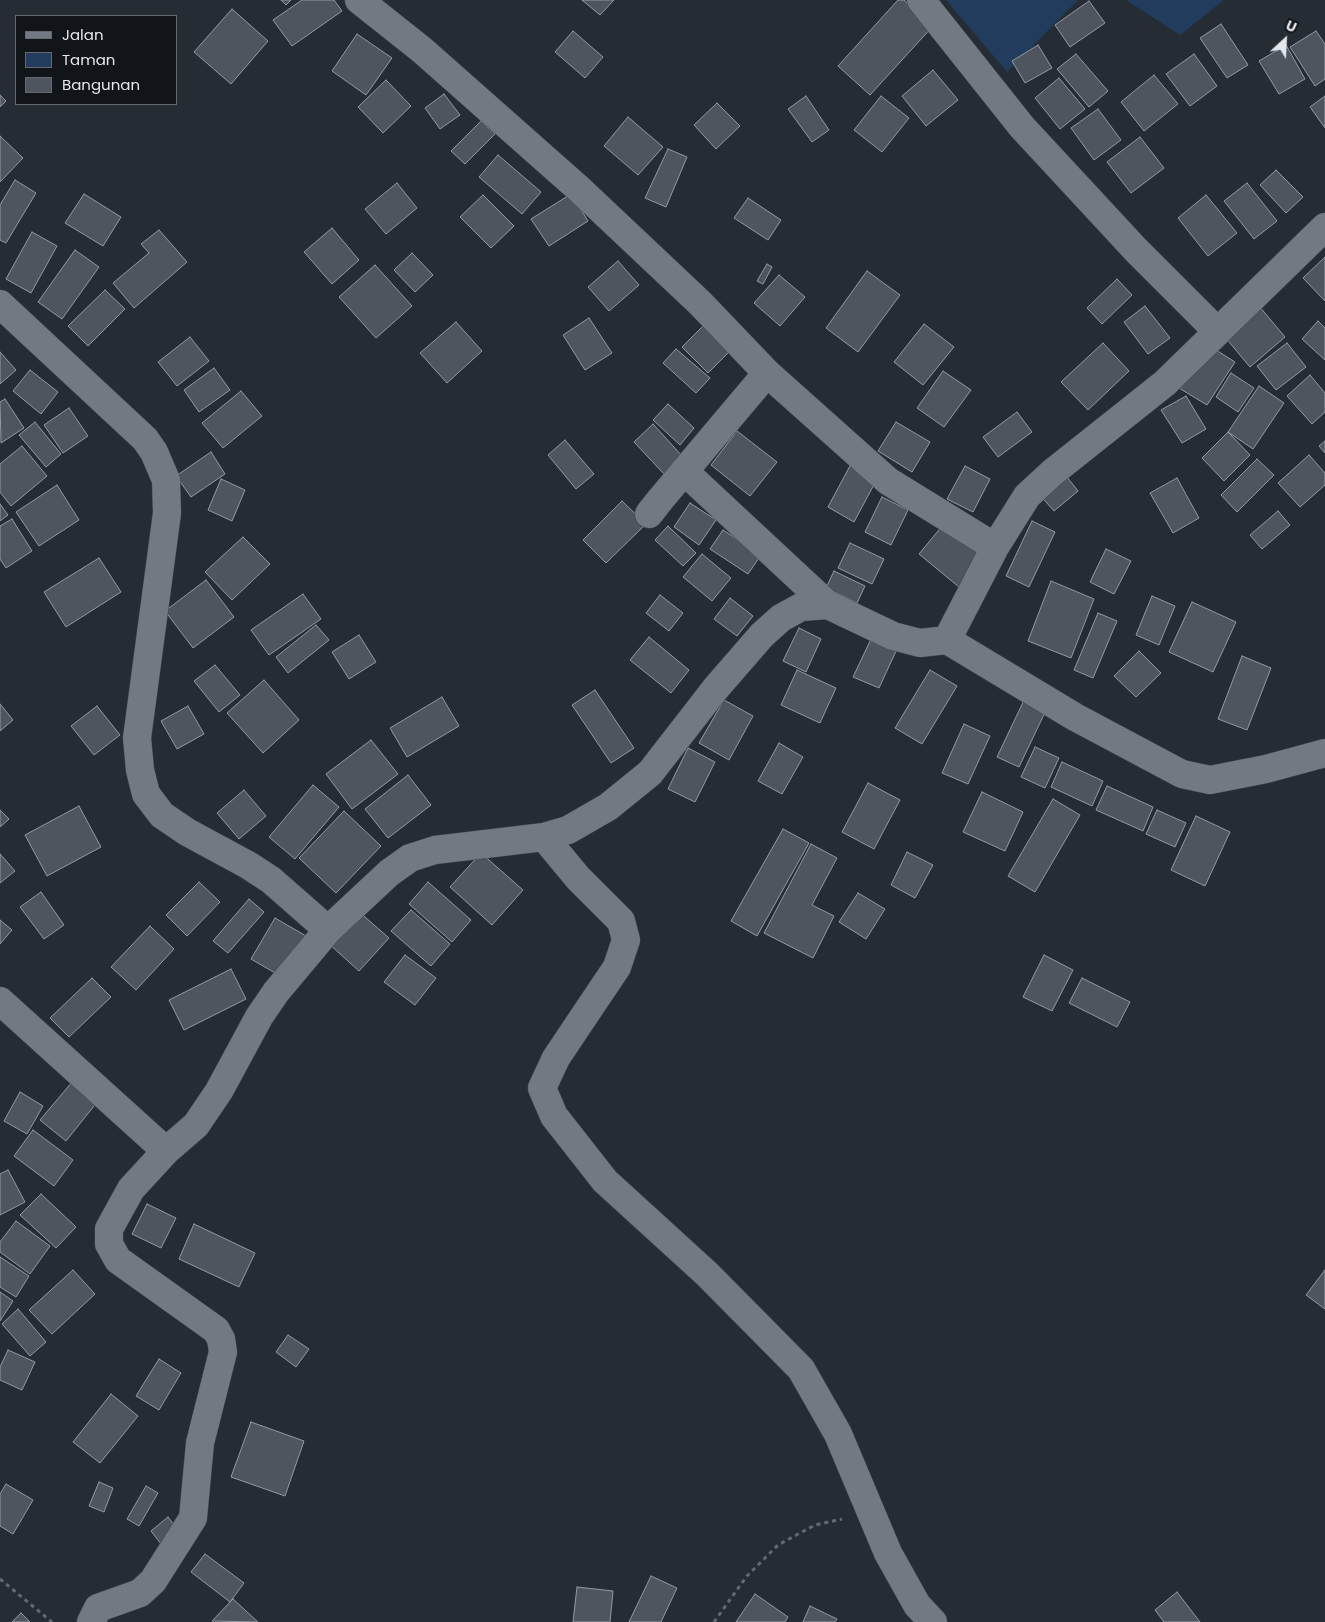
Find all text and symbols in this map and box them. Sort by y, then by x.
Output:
legend [15,15,178,105]
north arrow [1260,15,1310,65]
text: U [1283,15,1300,38]
text: Jalan [62,24,104,45]
text: Taman [62,49,115,70]
text: Bangunan [62,74,140,95]

